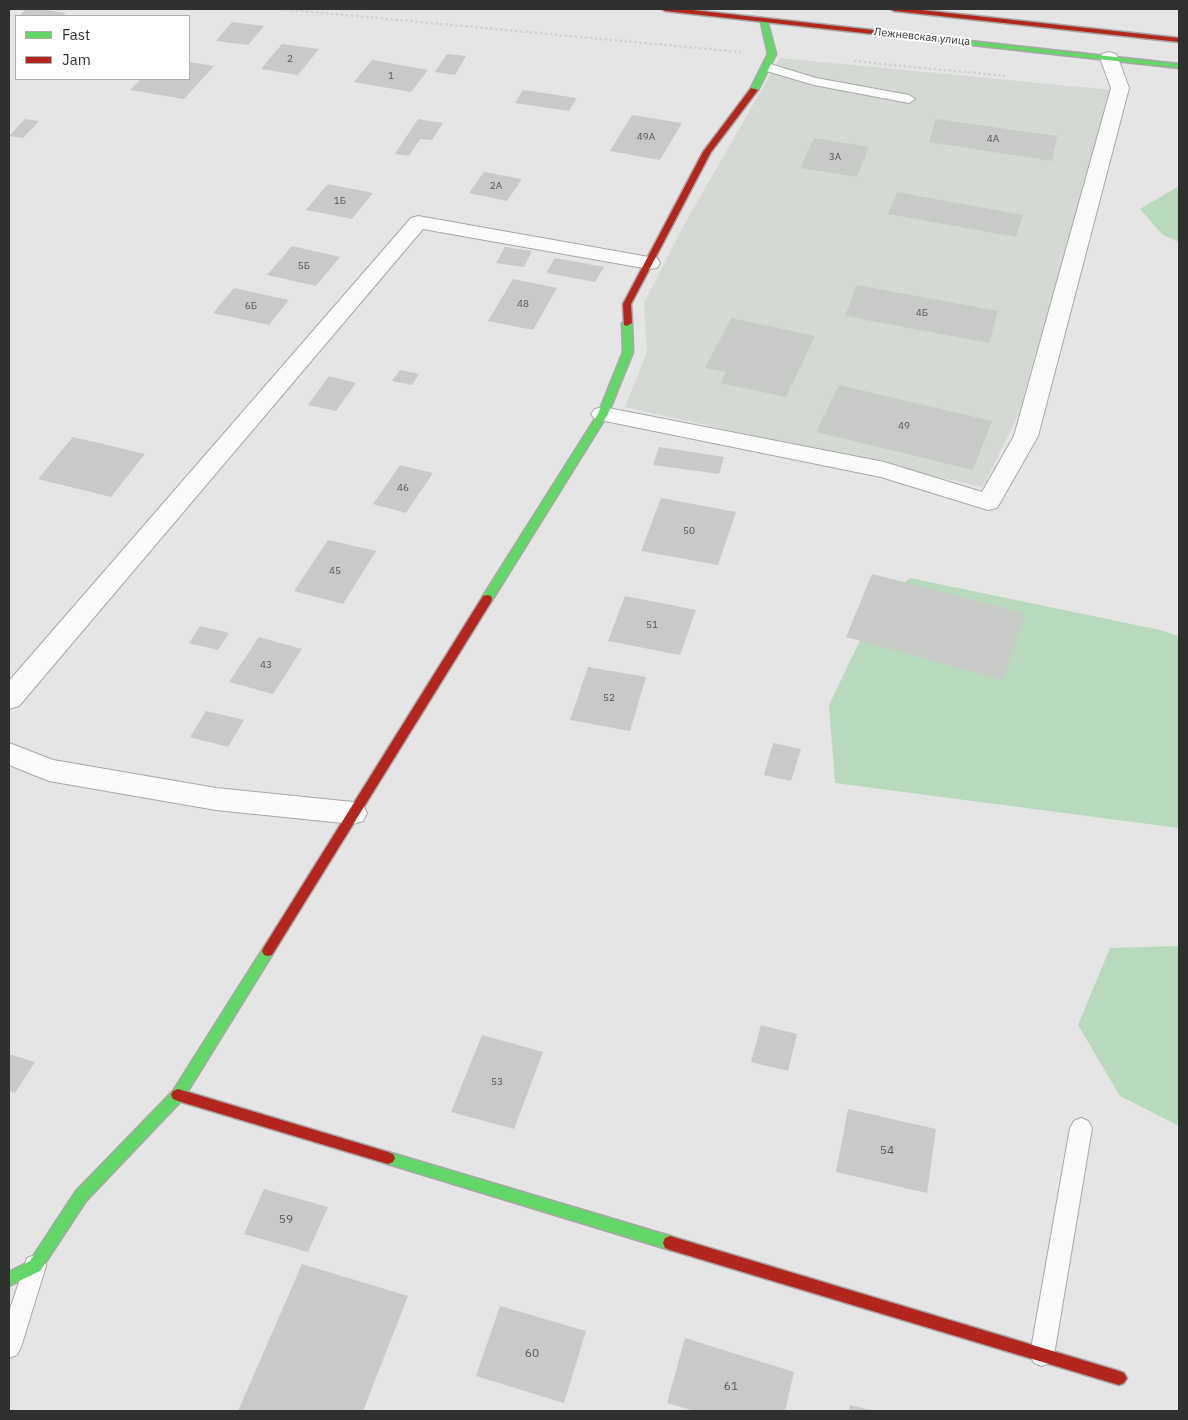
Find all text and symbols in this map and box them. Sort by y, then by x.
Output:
legend [15,15,190,80]
text: Fast [62,25,90,44]
street label: Лежневская улица [873,25,971,49]
text: Jam [62,50,91,69]
house number: 2 [287,53,293,65]
house number: 1 [388,70,394,82]
house number: 49А [637,131,655,143]
house number: 4А [987,133,999,145]
house number: 3А [829,151,841,163]
house number: 2А [490,180,502,192]
house number: 1Б [334,195,346,207]
house number: 5Б [298,260,310,272]
house number: 48 [517,298,529,310]
house number: 6Б [245,300,257,312]
house number: 4Б [916,307,928,319]
house number: 49 [898,420,910,432]
house number: 46 [397,482,409,494]
house number: 50 [683,525,695,537]
house number: 45 [329,565,341,577]
house number: 51 [646,619,658,631]
house number: 43 [260,659,272,671]
house number: 52 [603,692,615,704]
house number: 53 [491,1076,503,1088]
house number: 54 [880,1144,894,1158]
house number: 59 [279,1213,293,1227]
house number: 60 [525,1347,539,1361]
house number: 61 [724,1380,738,1394]

